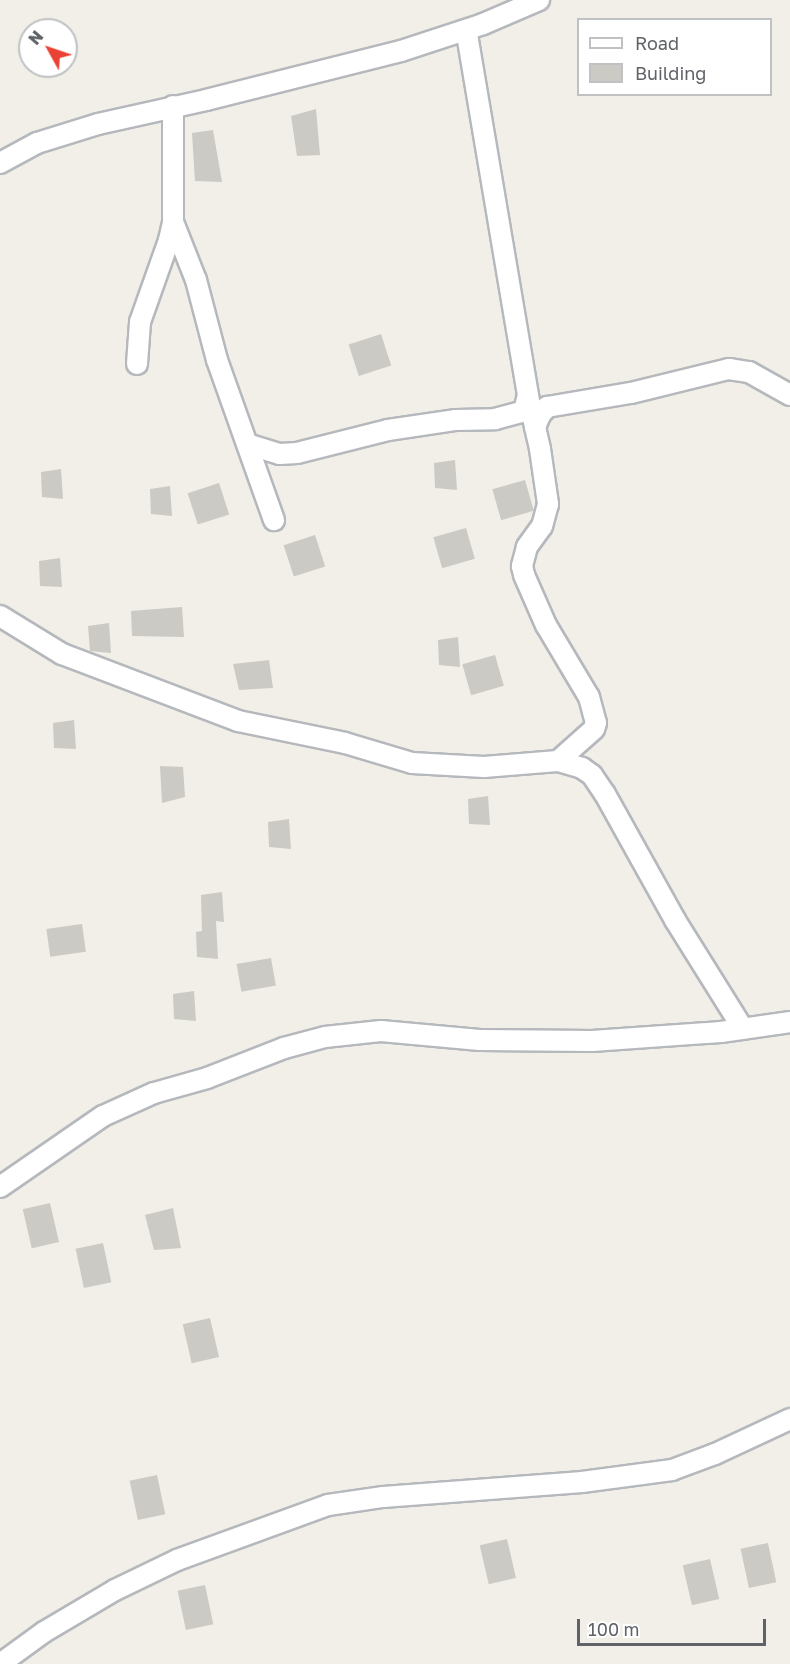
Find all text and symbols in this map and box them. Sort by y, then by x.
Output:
north arrow [18,18,78,78]
legend [577,18,772,96]
text: N [24,27,47,49]
text: Road [635,32,679,54]
text: Building [635,62,706,84]
scale bar [580,1607,769,1645]
text: 100 m [588,1618,639,1640]

